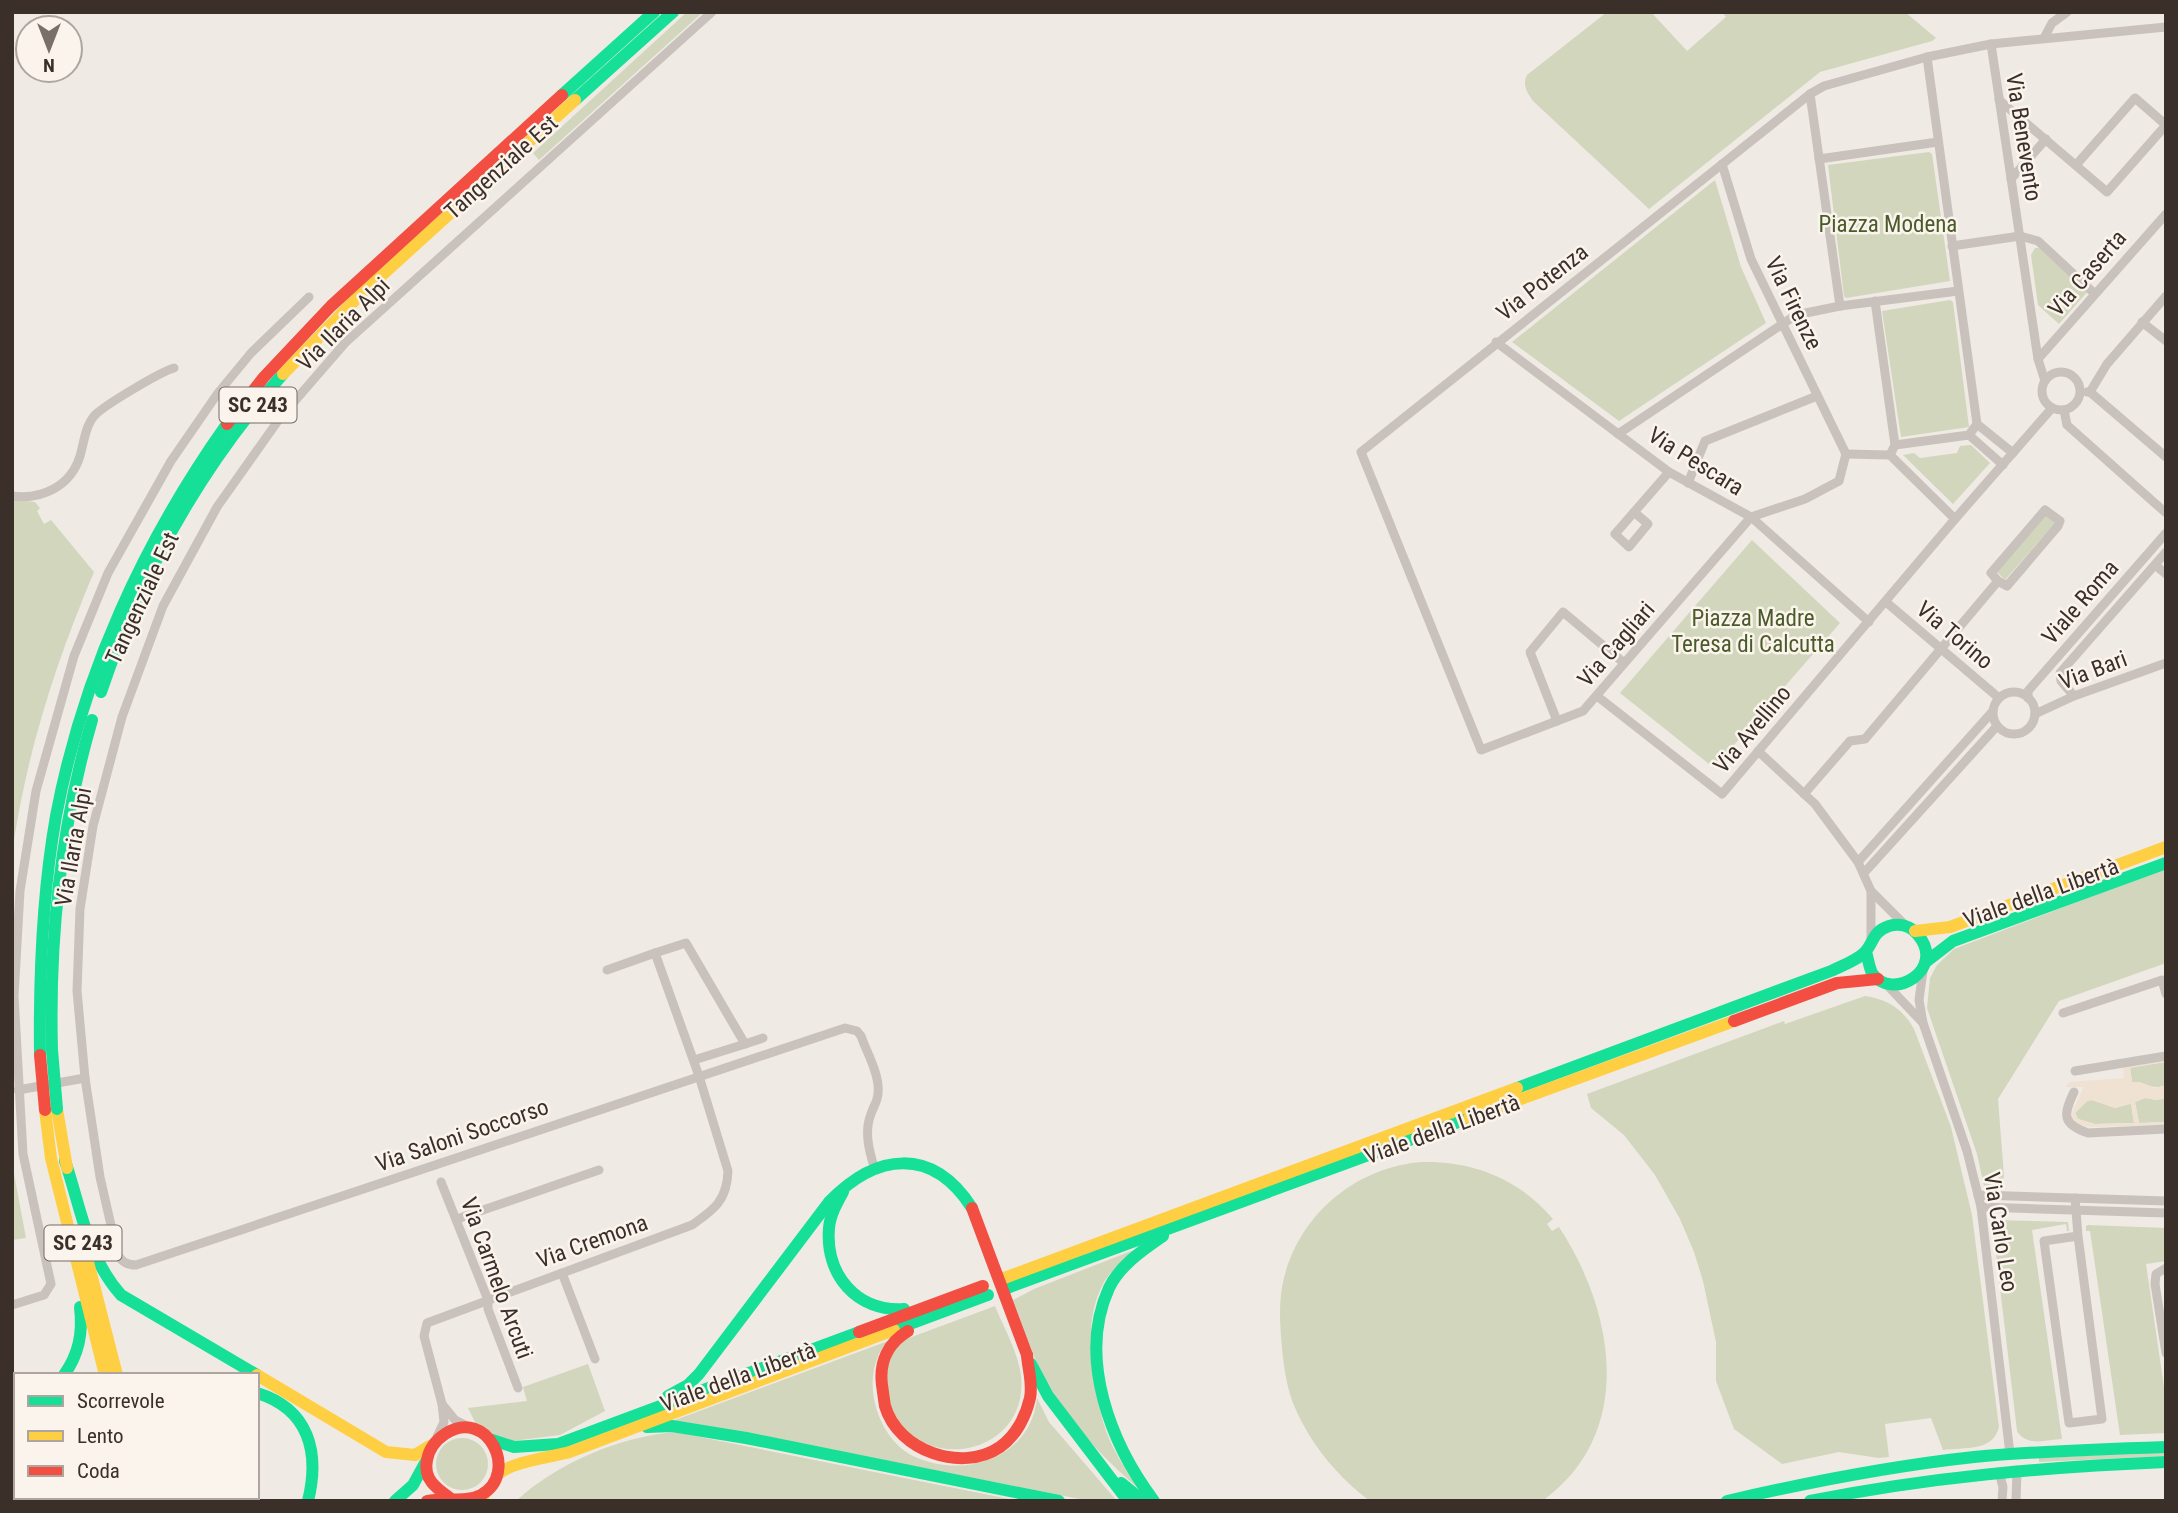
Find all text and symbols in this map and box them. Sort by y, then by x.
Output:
north arrow [14,14,84,84]
text: N [43,54,55,77]
street label: Via Benevento [2000,71,2047,203]
street label: Tangenziale Est [439,110,563,225]
park label: Piazza Modena [1819,211,1957,238]
street label: Via Caserta [2043,225,2132,322]
street label: Via Potenza [1491,238,1593,326]
street label: Via Firenze [1759,252,1828,354]
street label: Via Ilaria Alpi [291,272,395,376]
road number: SC 243 [219,388,296,422]
street label: Via Pescara [1643,421,1748,501]
street label: Tangenziale Est [100,528,185,669]
street label: Viale Roma [2037,555,2124,650]
street label: Via Cagliari [1572,596,1661,692]
street label: Via Torino [1911,596,1998,675]
park label: Piazza Madre Teresa di Calcutta [1671,605,1835,658]
street label: Via Bari [2056,645,2131,696]
street label: Via Avellino [1708,680,1797,779]
street label: Via Ilaria Alpi [50,786,97,909]
street label: Viale della Libertà [1960,853,2123,934]
street label: Viale della Libertà [1361,1089,1524,1170]
street label: Via Saloni Soccorso [372,1093,552,1178]
street label: Via Carlo Leo [1978,1170,2023,1294]
street label: Via Carmelo Arcuti [455,1194,538,1362]
street label: Via Cremona [533,1209,651,1274]
road number: SC 243 [44,1226,122,1260]
street label: Viale della Libertà [657,1337,820,1418]
legend [14,1373,259,1499]
text: Scorrevole [77,1389,165,1413]
text: Lento [77,1424,124,1448]
text: Coda [77,1459,120,1483]

